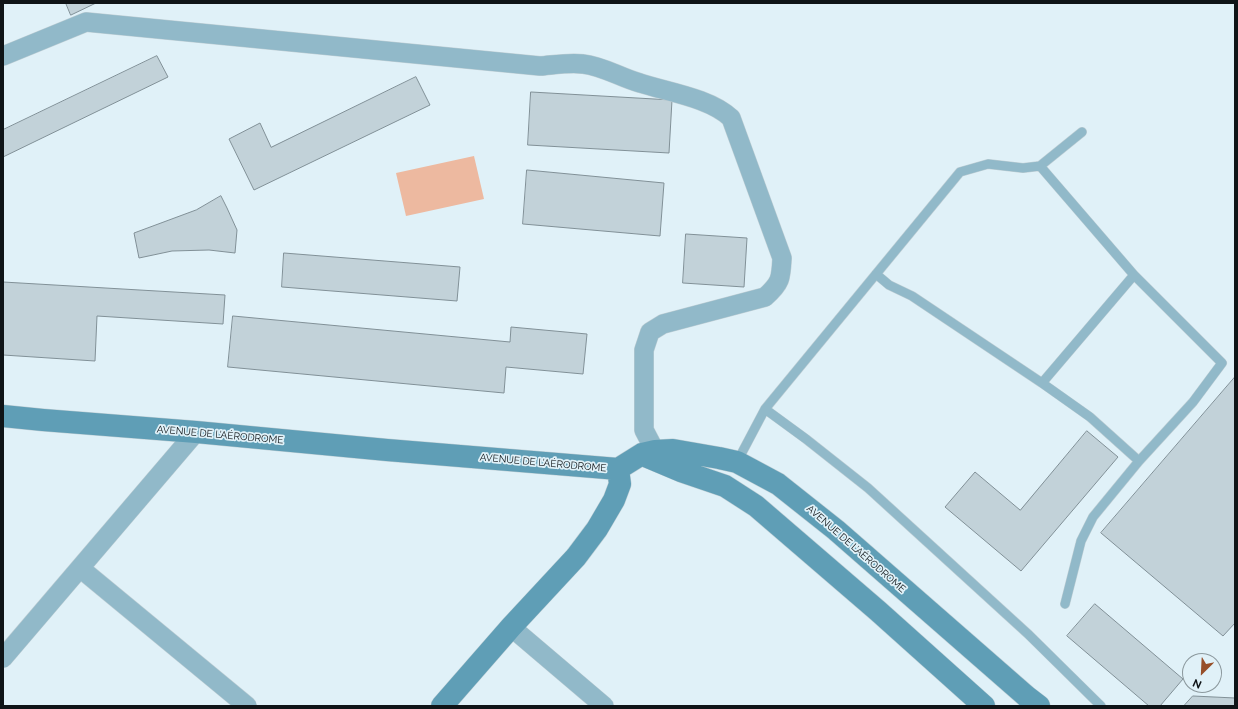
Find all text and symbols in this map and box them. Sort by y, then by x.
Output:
street label: AVENUE DE L’AÉRODROME [156,423,284,447]
street label: AVENUE DE L’AÉRODROME [479,451,607,475]
street label: AVENUE DE L’AÉRODROME [804,503,908,595]
north arrow [1182,653,1222,693]
text: N [1191,676,1204,691]

